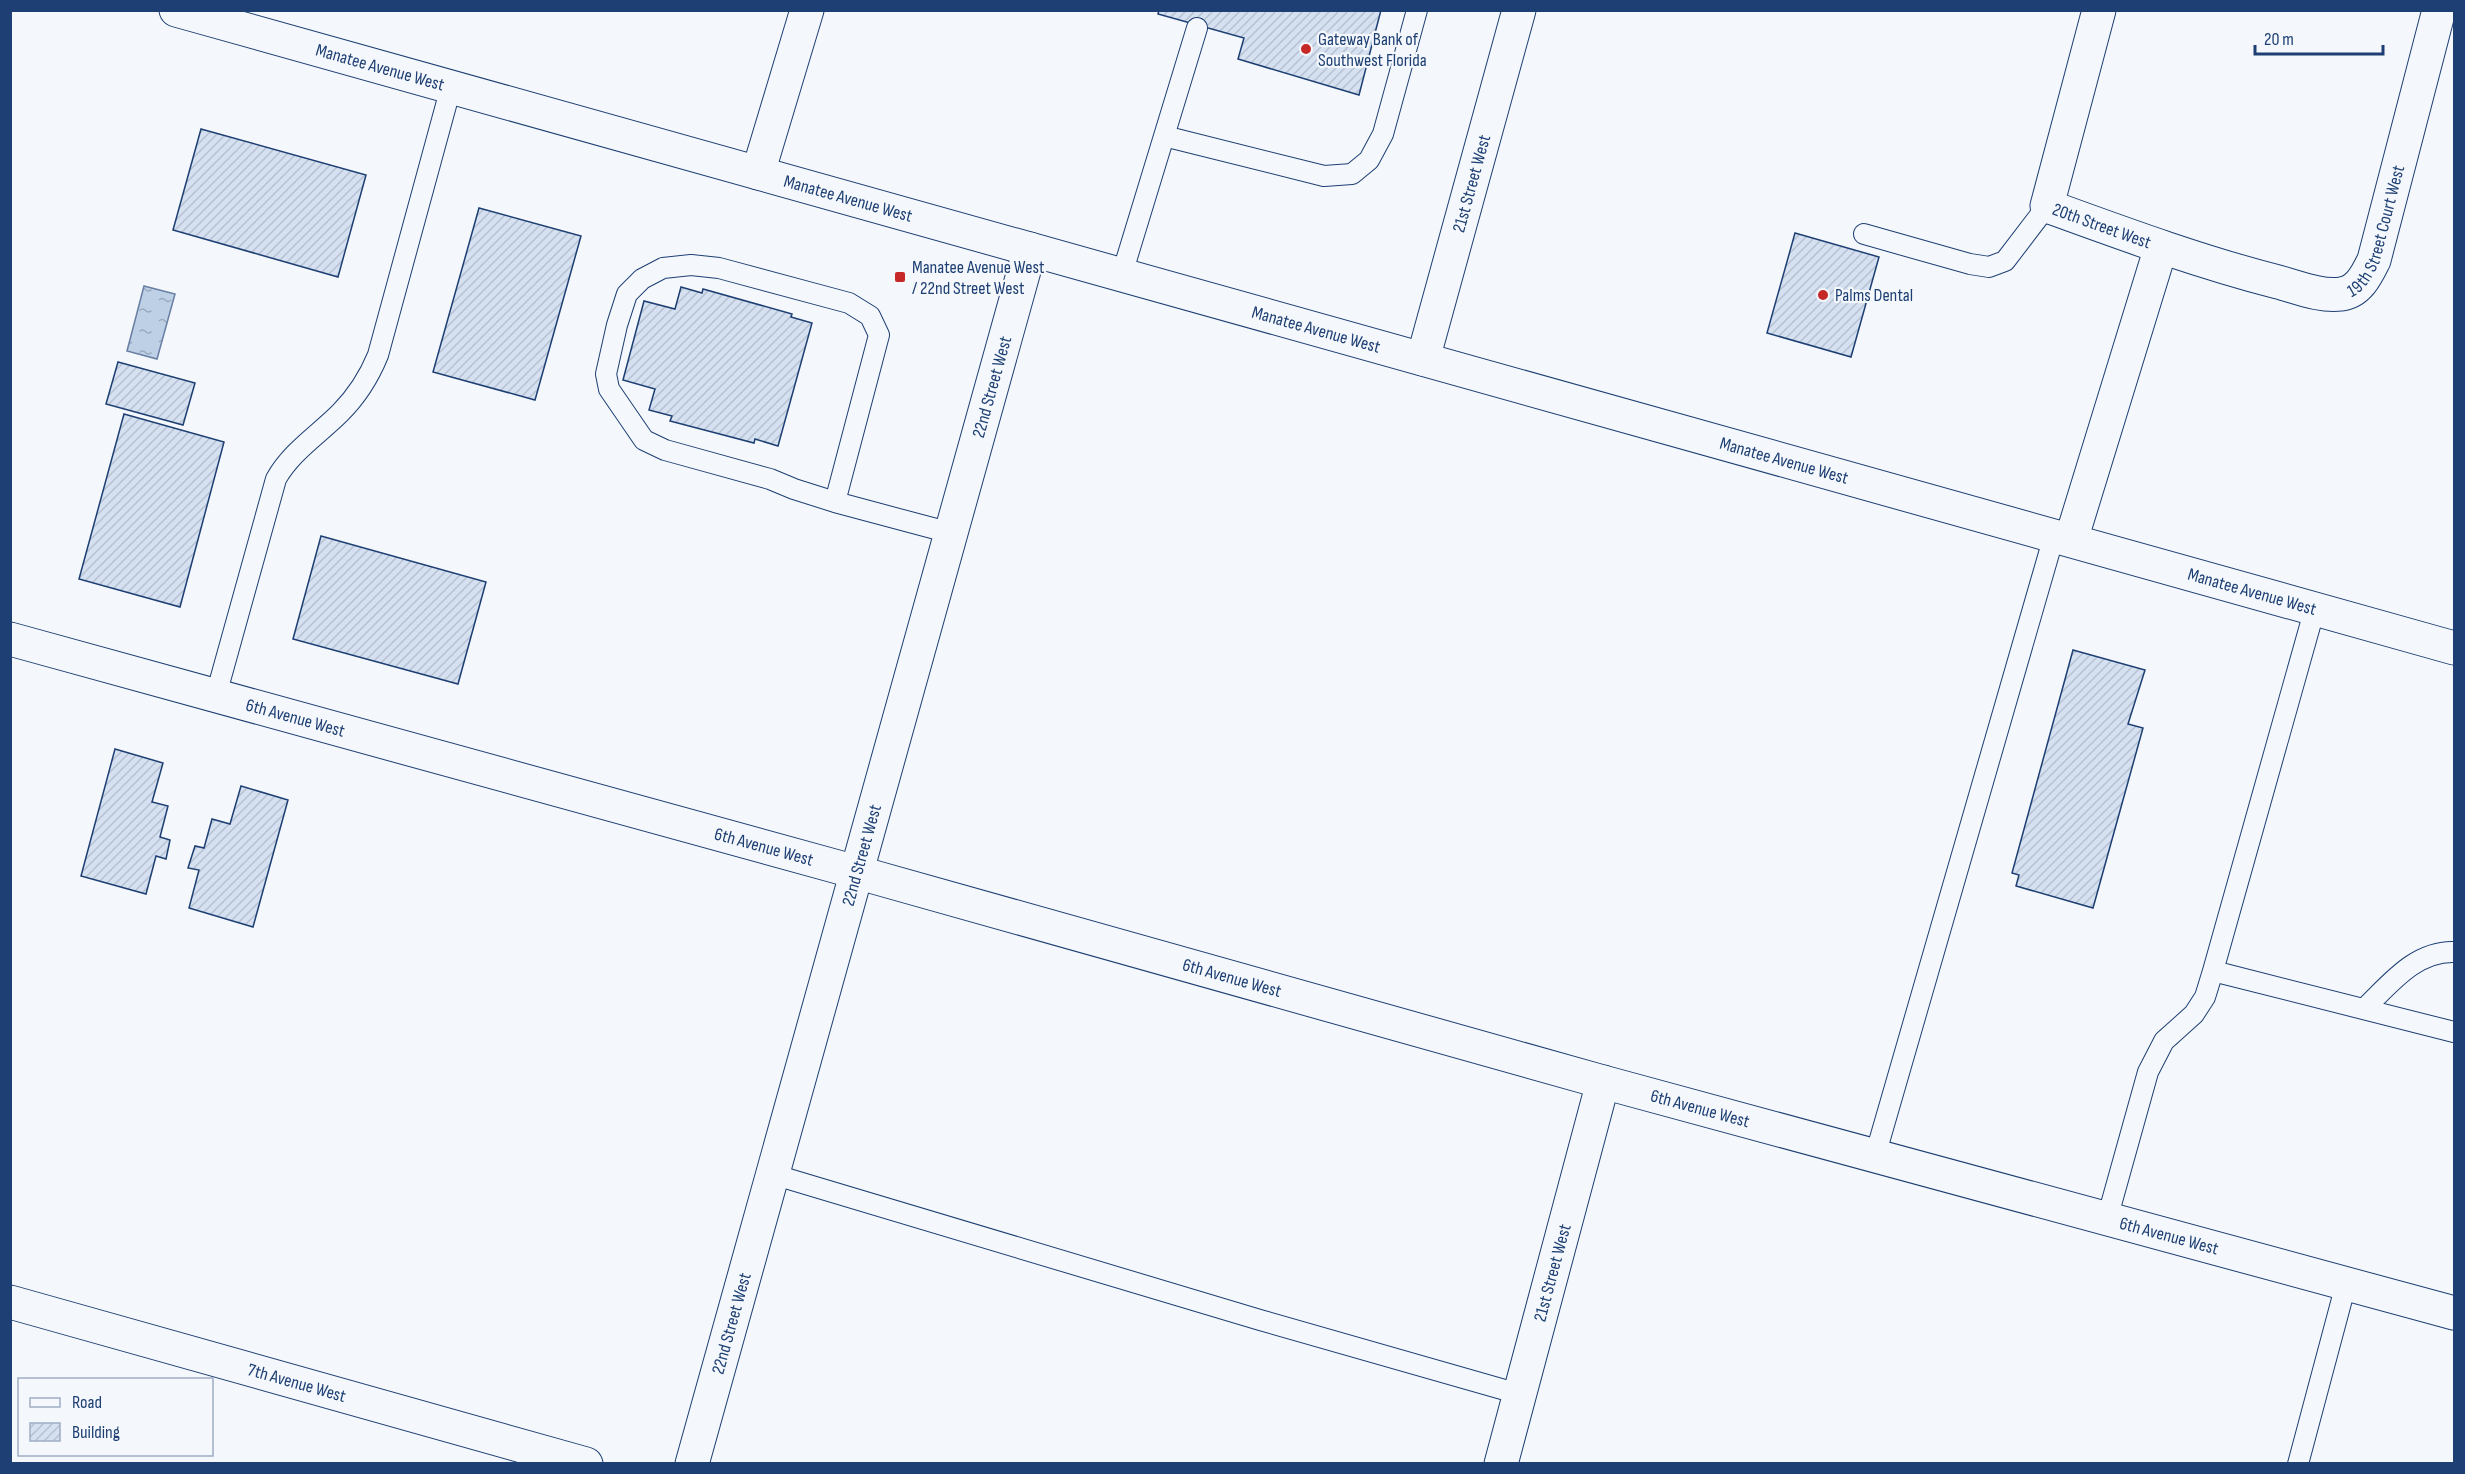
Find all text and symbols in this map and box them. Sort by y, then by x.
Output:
scale bar [2255,18,2382,56]
place label: Gateway Bank of Southwest Florida [1318,29,1427,71]
text: 20 m [2264,29,2294,50]
street label: Manatee Avenue West [313,39,447,95]
marker: Gateway Bank of Southwest Florida [1299,42,1313,56]
street label: 21st Street West [1448,132,1495,235]
street label: 19th Street Court West [2343,163,2409,301]
street label: Manatee Avenue West [781,170,915,226]
street label: 20th Street West [2050,198,2154,253]
place label: Manatee Avenue West / 22nd Street West [912,257,1045,299]
marker: Manatee Avenue West / 22nd Street West [893,270,907,284]
place label: Palms Dental [1835,285,1913,306]
marker: Palms Dental [1816,288,1830,302]
street label: Manatee Avenue West [1249,301,1383,357]
street label: 22nd Street West [968,333,1016,440]
street label: Manatee Avenue West [1717,432,1851,489]
street label: Manatee Avenue West [2185,563,2319,620]
street label: 6th Avenue West [244,694,348,741]
street label: 22nd Street West [837,801,886,908]
street label: 6th Avenue West [712,823,816,870]
street label: 6th Avenue West [1180,954,1284,1002]
street label: 6th Avenue West [1648,1085,1752,1132]
street label: 6th Avenue West [2117,1212,2221,1259]
street label: 21st Street West [1529,1221,1575,1324]
street label: 22nd Street West [707,1270,755,1377]
street label: 7th Avenue West [245,1359,349,1407]
legend [18,1378,213,1456]
text: Road [72,1392,102,1413]
text: Building [72,1422,120,1443]

